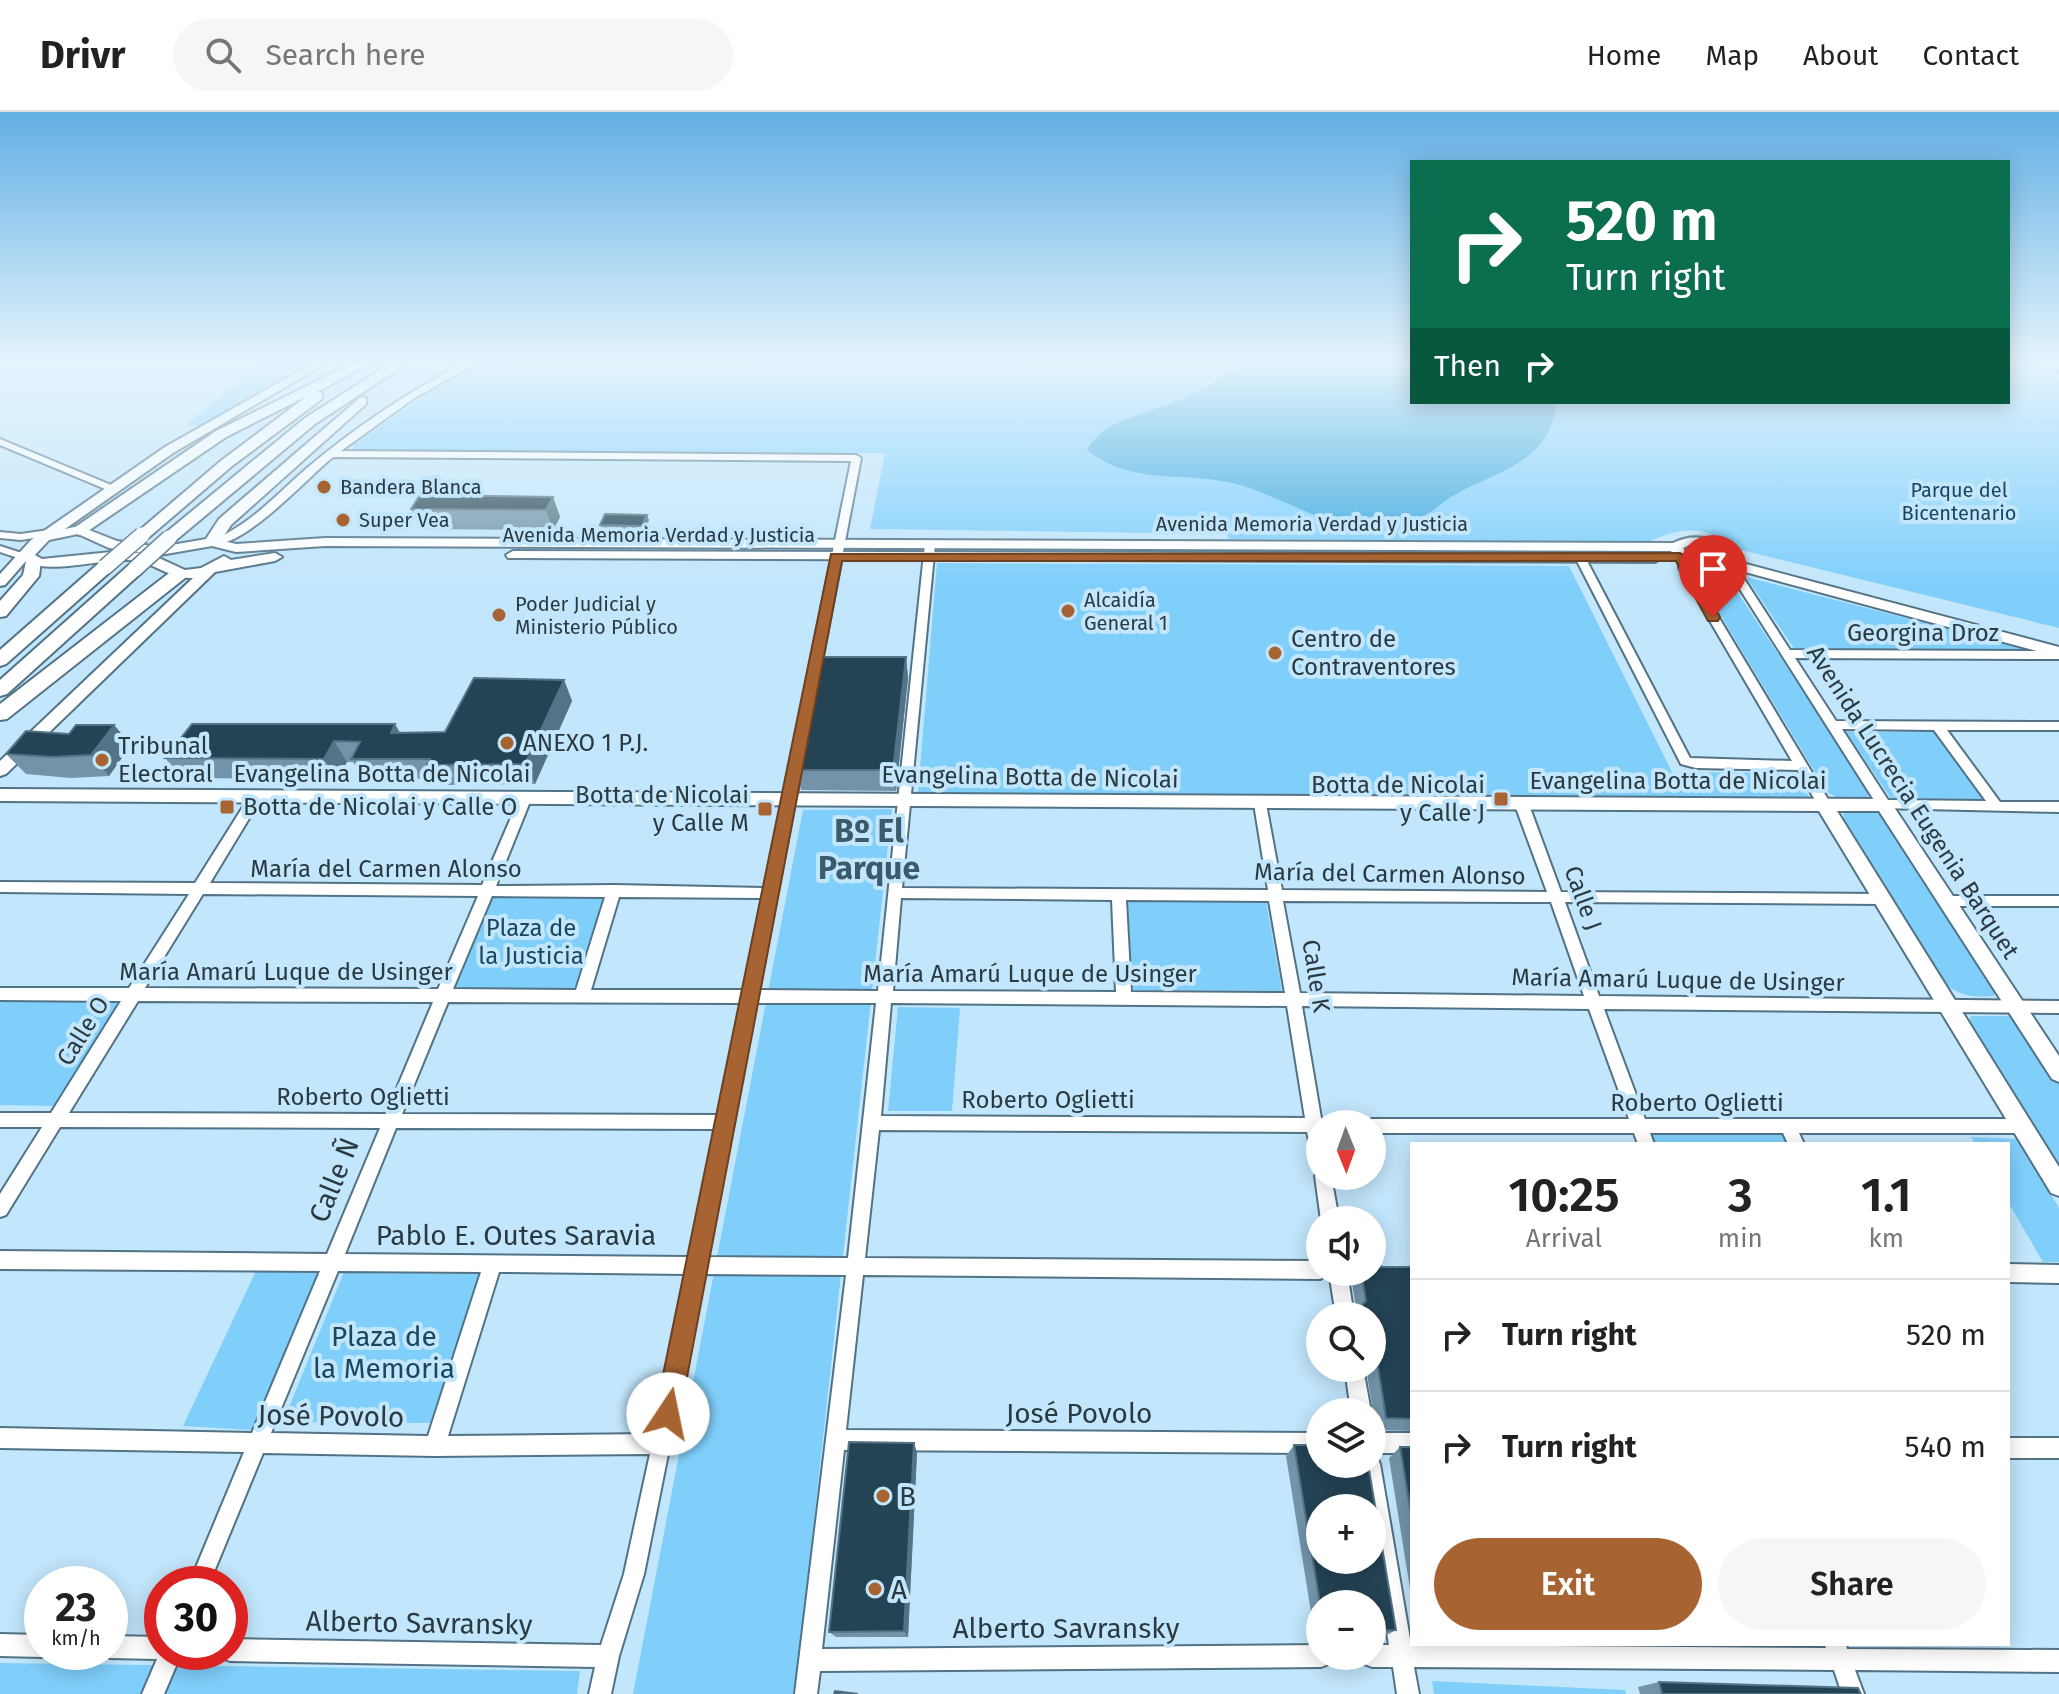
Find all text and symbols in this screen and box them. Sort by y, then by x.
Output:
search box [173,19,733,91]
text: Drivr [40,32,125,78]
icon: search [201,33,245,77]
text: Search here [265,37,426,73]
text: Home [1587,39,1661,72]
text: Map [1705,39,1759,72]
text: About [1803,39,1878,72]
text: Contact [1922,39,2019,72]
text: 520 m [1566,188,1718,255]
icon: right [1434,192,1538,296]
text: Turn right [1566,256,1726,300]
icon: right [1517,344,1561,388]
text: Then [1434,348,1501,384]
place label: Bandera Blanca [340,475,482,499]
marker: Bandera Blanca [315,478,333,496]
park label: Parque del Bicentenario [1901,478,2017,525]
place label: Super Vea [359,508,450,532]
marker: Super Vea [334,511,352,529]
street label: Avenida Memoria Verdad y Justicia [1156,512,1468,536]
street label: Avenida Memoria Verdad y Justicia [503,523,815,547]
pin [1679,535,1747,617]
icon: arrive [1691,547,1735,591]
place label: Alcaidía General 1 [1084,588,1168,635]
place label: Poder Judicial y Ministerio Público [515,592,678,639]
marker: Alcaidía General 1 [1059,602,1077,620]
marker: Poder Judicial y Ministerio Público [490,606,508,624]
street label: Georgina Droz [1847,619,1999,647]
place label: Centro de Contraventores [1291,625,1456,681]
street label: Avenida Lucrecia Eugenia Barquet [1801,640,2025,964]
marker: Centro de Contraventores [1266,644,1284,662]
place label: ANEXO 1 P.J. [523,729,648,757]
place label: Tribunal Electoral [118,732,213,788]
marker: ANEXO 1 P.J. [498,734,516,752]
marker: Tribunal Electoral [93,751,111,769]
street label: Evangelina Botta de Nicolai [233,760,531,788]
street label: Evangelina Botta de Nicolai [881,760,1179,794]
street label: Evangelina Botta de Nicolai [1529,767,1827,795]
place label: Botta de Nicolai y Calle J [1311,771,1485,827]
place label: Botta de Nicolai y Calle M [575,781,749,837]
marker: Botta de Nicolai y Calle J [1492,790,1510,808]
place label: Botta de Nicolai y Calle O [243,793,517,821]
marker: Botta de Nicolai y Calle O [218,798,236,816]
marker: Botta de Nicolai y Calle M [756,800,774,818]
district label: Bº El Parque [818,812,920,887]
street label: María del Carmen Alonso [250,855,522,883]
street label: María del Carmen Alonso [1254,858,1526,890]
street label: Calle J [1558,862,1608,934]
park label: Plaza de la Justicia [478,914,584,970]
street label: Calle K [1296,937,1336,1015]
street label: María Amarú Luque de Usinger [119,958,453,986]
street label: María Amarú Luque de Usinger [863,960,1197,988]
street label: María Amarú Luque de Usinger [1511,963,1846,997]
street label: Calle O [51,991,115,1071]
street label: Roberto Oglietti [276,1083,450,1111]
street label: Roberto Oglietti [961,1086,1135,1114]
street label: Roberto Oglietti [1610,1089,1784,1117]
north arrow [1306,1110,1386,1190]
map controls [1306,1110,1386,1670]
street label: Calle Ñ [302,1133,366,1227]
text: 10:25 [1508,1166,1619,1224]
text: 3 [1728,1166,1753,1224]
text: 1.1 [1861,1166,1912,1224]
button: sound [1306,1206,1386,1286]
street label: Pablo E. Outes Saravia [376,1219,656,1252]
text: Arrival [1526,1223,1602,1254]
text: min [1718,1223,1763,1254]
text: km [1869,1223,1904,1254]
button: search [1306,1302,1386,1382]
icon: right [1434,1313,1478,1357]
text: Turn right [1502,1317,1637,1353]
text: 520 m [1906,1317,1986,1353]
park label: Plaza de la Memoria [313,1320,455,1385]
position arrow [626,1372,710,1456]
street label: José Povolo [1006,1397,1152,1430]
street label: José Povolo [257,1398,405,1434]
button: layers [1306,1398,1386,1478]
icon: right [1434,1425,1478,1469]
text: Turn right [1502,1429,1637,1465]
text: 540 m [1905,1429,1986,1465]
place label: B [899,1480,916,1513]
marker: B [874,1487,892,1505]
button: + [1306,1494,1386,1574]
button: Exit [1434,1538,1702,1630]
button: Share [1718,1538,1986,1630]
speed limit sign: 30 [144,1566,248,1670]
place label: A [891,1573,907,1606]
marker: A [866,1580,884,1598]
text: 23 [55,1584,97,1632]
button: − [1306,1590,1386,1670]
street label: Alberto Savransky [305,1605,533,1641]
street label: Alberto Savransky [953,1612,1180,1645]
text: km/h [51,1626,101,1650]

